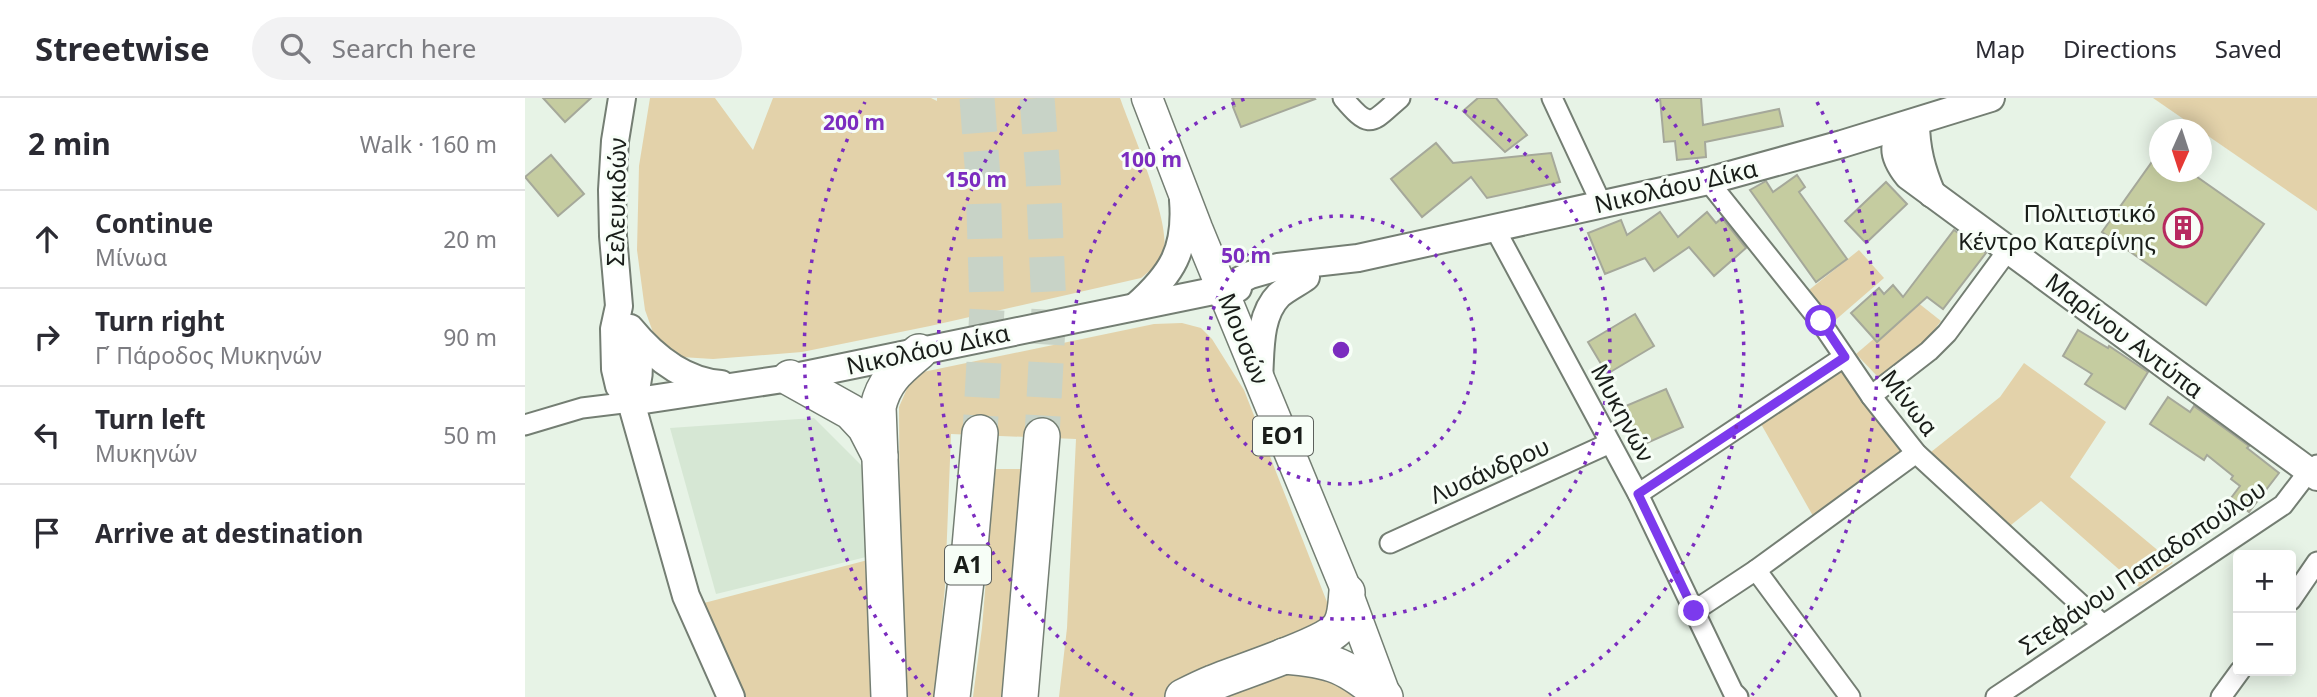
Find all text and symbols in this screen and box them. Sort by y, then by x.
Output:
search box [252,17,742,80]
text: Streetwise [35,26,210,71]
icon: search [276,29,314,67]
text: Search here [332,30,476,66]
text: Map [1975,32,2025,65]
text: Directions [2063,32,2177,65]
text: Saved [2215,32,2282,65]
text: 200 m [823,108,885,136]
north arrow [2149,119,2212,182]
text: 2 min [28,123,111,164]
text: Walk · 160 m [360,128,497,160]
street label: Σελευκιδών [598,137,633,267]
text: 100 m [1120,145,1182,173]
street label: Νικολάου Δίκα [1591,151,1760,220]
text: 150 m [945,165,1007,193]
place label: Πολιτιστικό Κέντρο Κατερίνης [1958,196,2156,257]
text: Continue [95,205,213,241]
building icon: Πολιτιστικό Κέντρο Κατερίνης [2162,207,2204,249]
icon: ahead [28,220,66,258]
text: 20 m [443,223,497,255]
text: Μίνωα [95,241,167,273]
text: 50 m [1221,241,1271,269]
street label: Μαρίνου Αντύπα [2039,264,2211,405]
street label: Μουσών [1211,288,1278,389]
text: Turn right [95,303,225,339]
route start [1805,305,1836,336]
street label: Νικολάου Δίκα [843,315,1012,382]
icon: right [28,318,66,356]
text: 90 m [443,321,497,353]
centre of rings [1329,338,1353,362]
text: Γ΄ Πάροδος Μυκηνών [95,339,322,371]
street label: Μυκηνών [1584,357,1663,467]
street label: Μίνωα [1874,362,1946,442]
text: Turn left [95,401,206,437]
icon: left [28,416,66,454]
road number: ΕΟ1 [1253,416,1313,456]
text: 50 m [443,419,497,451]
street label: Λυσάνδρου [1424,429,1554,511]
text: Μυκηνών [95,437,197,469]
street label: Στεφάνου Παπαδοπούλου [2012,472,2272,662]
icon: arrive [28,514,66,552]
text: Arrive at destination [95,515,364,551]
road number: Α1 [945,545,991,584]
map controls [2233,550,2296,676]
button: + [2233,550,2296,613]
route end [1678,595,1709,626]
button: − [2233,613,2296,676]

